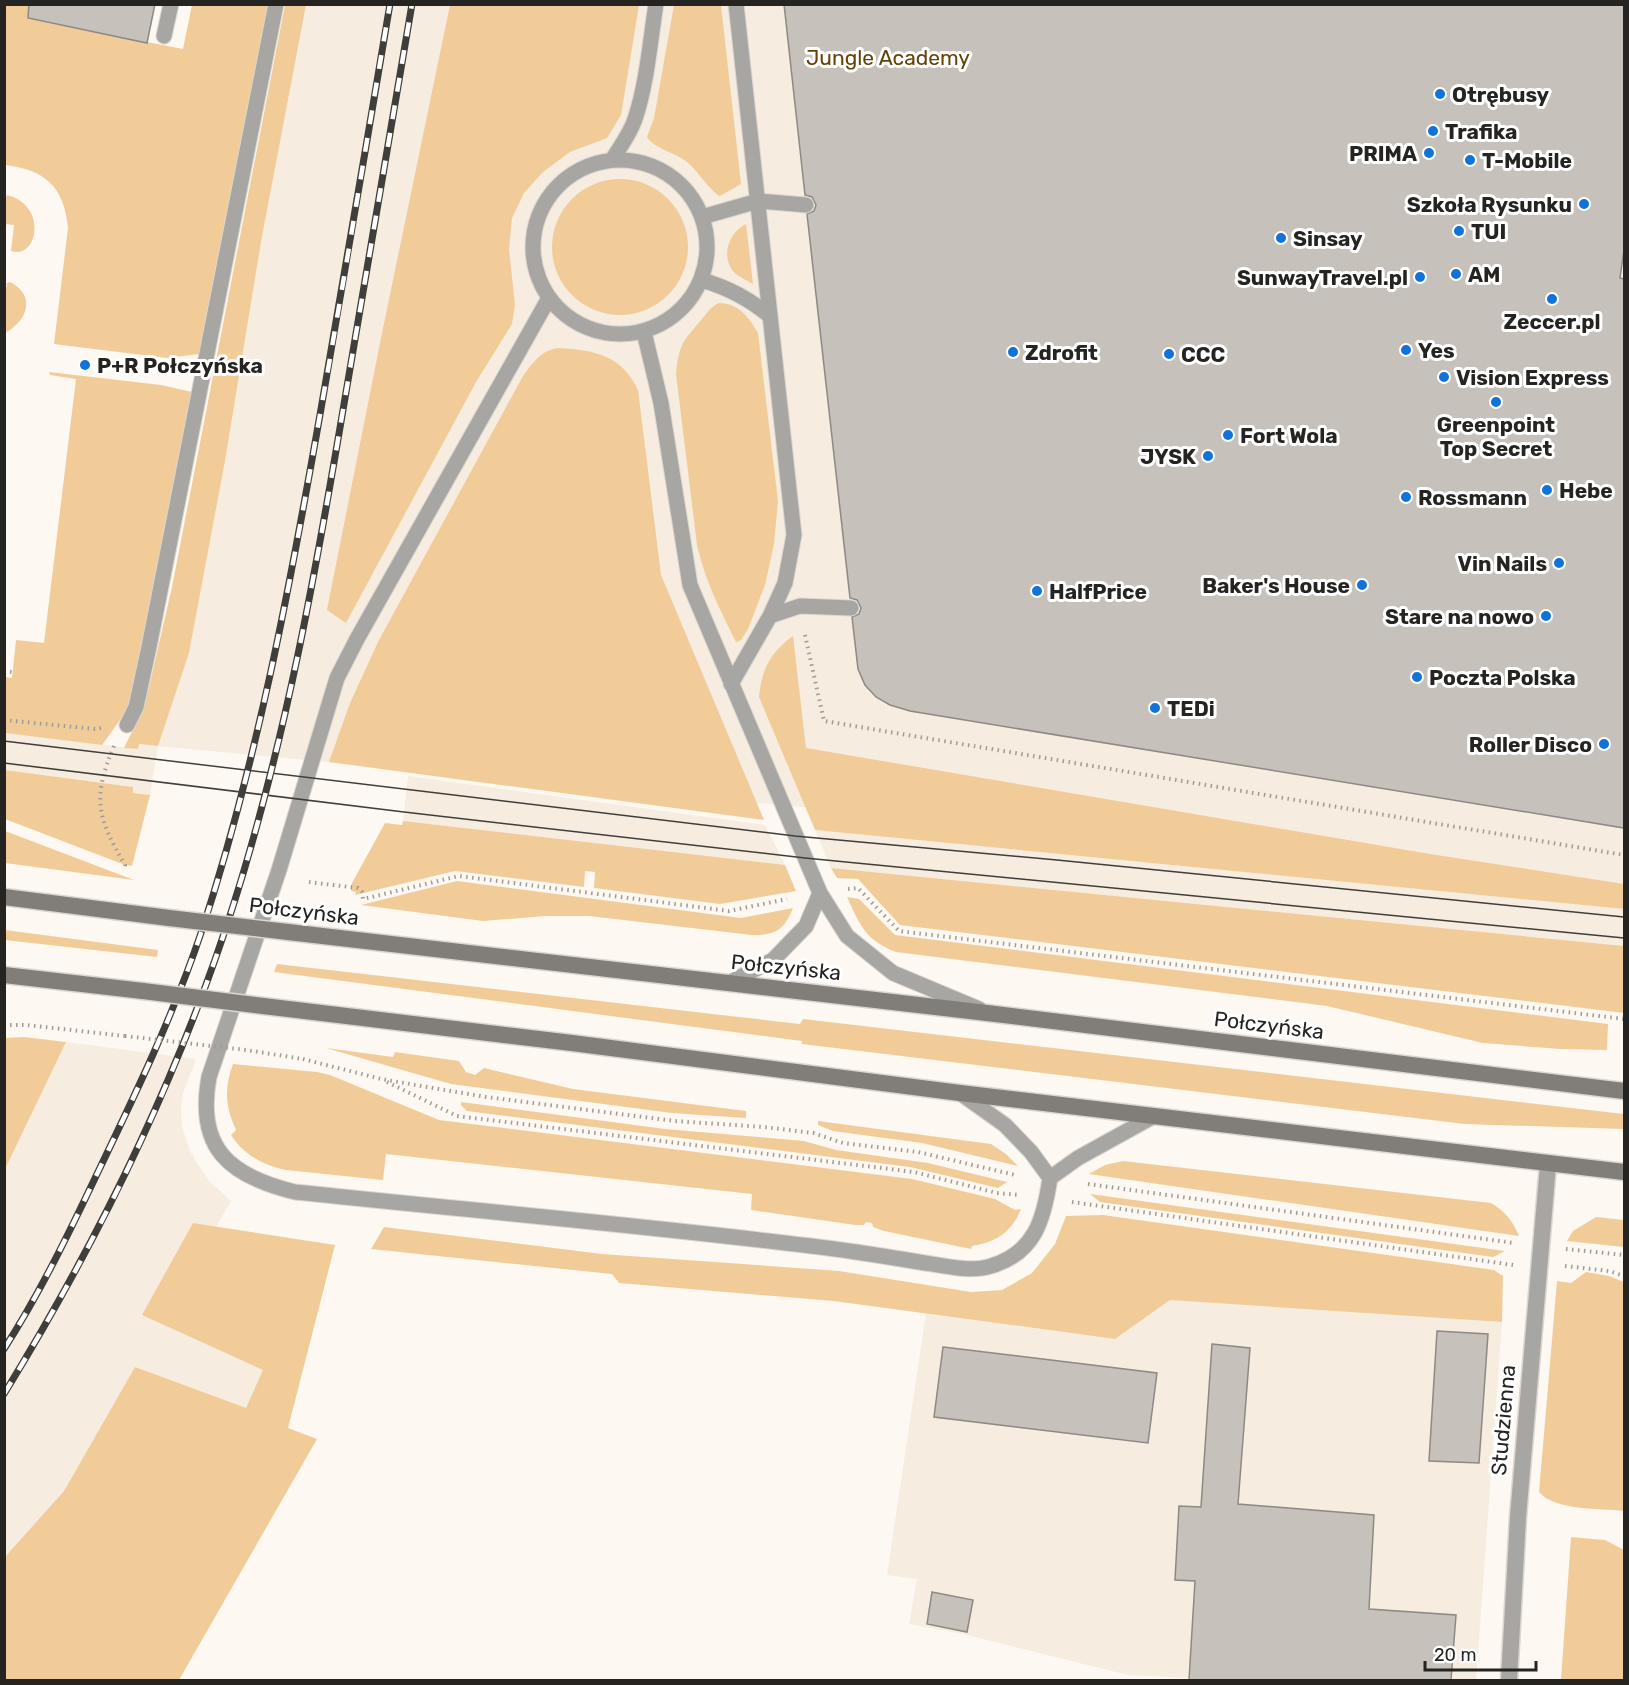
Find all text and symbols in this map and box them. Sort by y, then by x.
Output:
park label: Jungle Academy [806,45,970,70]
place label: Otrębusy [1452,82,1550,107]
marker: Otrębusy [1433,87,1447,101]
place label: Trafika [1445,119,1517,144]
marker: Trafika [1426,124,1440,138]
place label: PRIMA [1349,141,1417,166]
marker: PRIMA [1422,146,1436,160]
place label: T-Mobile [1482,148,1572,173]
marker: T-Mobile [1463,153,1477,167]
place label: Szkoła Rysunku [1407,192,1572,217]
marker: Szkoła Rysunku [1577,197,1591,211]
place label: TUI [1471,219,1506,244]
marker: TUI [1452,224,1466,238]
place label: Sinsay [1293,226,1363,251]
marker: Sinsay [1274,231,1288,245]
place label: AM [1468,262,1500,287]
place label: SunwayTravel.pl [1237,265,1408,290]
marker: AM [1449,267,1463,281]
marker: SunwayTravel.pl [1413,270,1427,284]
marker: Zeccer.pl [1545,292,1559,306]
place label: Zeccer.pl [1504,309,1600,334]
place label: Yes [1418,338,1455,363]
place label: Zdrofit [1025,340,1098,365]
place label: CCC [1181,342,1225,367]
marker: Yes [1399,343,1413,357]
marker: Zdrofit [1006,345,1020,359]
marker: CCC [1162,347,1176,361]
place label: P+R Połczyńska [97,353,263,378]
marker: P+R Połczyńska [78,358,92,372]
place label: Vision Express [1456,365,1609,390]
marker: Vision Express [1437,370,1451,384]
marker: Greenpoint Top Secret [1489,395,1503,409]
place label: Greenpoint Top Secret [1437,412,1555,461]
place label: Fort Wola [1240,423,1338,448]
marker: Fort Wola [1221,428,1235,442]
place label: JYSK [1140,444,1196,469]
marker: JYSK [1201,449,1215,463]
place label: Hebe [1559,478,1613,503]
marker: Hebe [1540,483,1554,497]
place label: Rossmann [1418,485,1527,510]
marker: Rossmann [1399,490,1413,504]
place label: Vin Nails [1458,551,1547,576]
marker: Vin Nails [1552,556,1566,570]
place label: Baker's House [1202,573,1350,598]
marker: Baker's House [1355,578,1369,592]
place label: HalfPrice [1049,579,1147,604]
marker: HalfPrice [1030,584,1044,598]
place label: Stare na nowo [1385,604,1534,629]
marker: Stare na nowo [1539,609,1553,623]
place label: Poczta Polska [1429,665,1576,690]
marker: Poczta Polska [1410,670,1424,684]
place label: TEDi [1167,696,1215,721]
marker: TEDi [1148,701,1162,715]
place label: Roller Disco [1469,732,1592,757]
marker: Roller Disco [1597,737,1611,751]
street label: Połczyńska [248,892,360,930]
street label: Połczyńska [730,949,842,985]
street label: Połczyńska [1213,1006,1325,1044]
street label: Studzienna [1486,1364,1520,1476]
scale bar [1425,1634,1536,1672]
text: 20 m [1434,1644,1476,1666]

